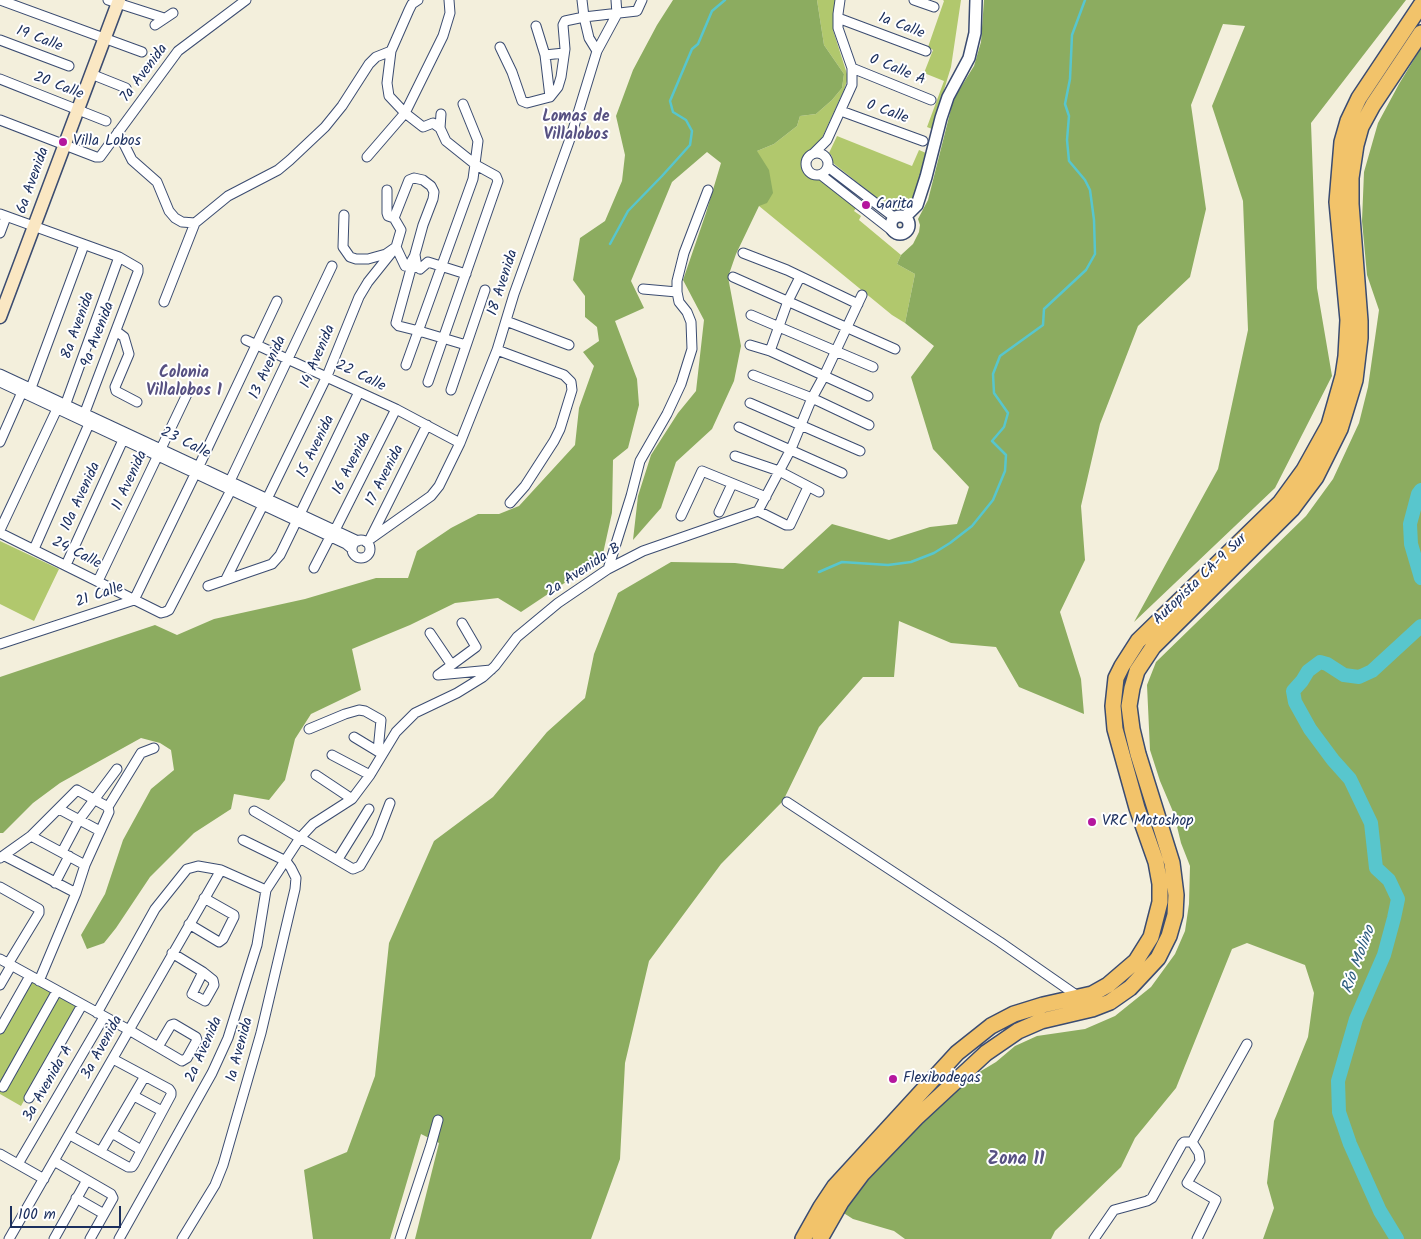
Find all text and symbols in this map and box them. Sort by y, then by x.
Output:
street label: 1a Calle [875,10,927,44]
street label: 19 Calle [13,23,65,57]
street label: 7a Avenida [117,41,173,107]
street label: 0 Calle A [866,52,928,90]
street label: 20 Calle [30,69,86,105]
street label: 0 Calle [863,97,911,129]
district label: Lomas de Villalobos [542,108,610,146]
place label: Villa Lobos [73,133,141,151]
marker: Villa Lobos [57,136,69,148]
street label: 6a Avenida [14,145,54,217]
place label: Garita [876,196,914,214]
marker: Garita [860,199,872,211]
street label: 18 Avenida [485,248,523,318]
street label: 8a Avenida [59,290,99,362]
street label: 9a Avenida [78,300,120,370]
street label: 14 Avenida [298,323,340,391]
street label: 13 Avenida [247,334,291,402]
street label: 22 Calle [332,357,388,397]
district label: Colonia Villalobos 1 [146,364,222,402]
street label: 15 Avenida [294,413,340,481]
street label: 23 Calle [157,424,213,464]
street label: 16 Avenida [330,430,376,498]
street label: 17 Avenida [363,443,409,509]
street label: 11 Avenida [109,448,153,514]
street label: 10a Avenida [58,460,106,534]
street label: Autopista CA-9 Sur [1150,531,1252,629]
street label: 24 Calle [48,534,104,574]
street label: 2a Avenida B [543,540,625,602]
street label: 21 Calle [74,579,126,613]
place label: VRC Motoshop [1102,813,1193,831]
marker: VRC Motoshop [1086,816,1098,828]
water label: Río Molino [1339,924,1381,996]
street label: 3a Avenida [78,1013,128,1083]
street label: 2a Avenida [183,1014,227,1086]
street label: 1a Avenida [224,1016,258,1084]
street label: 3a Avenida A [20,1043,78,1125]
place label: Flexibodegas [903,1070,981,1088]
marker: Flexibodegas [887,1073,899,1085]
district label: Zona 11 [988,1150,1044,1172]
scale bar [12,1196,124,1228]
text: 100 m [18,1203,56,1227]

